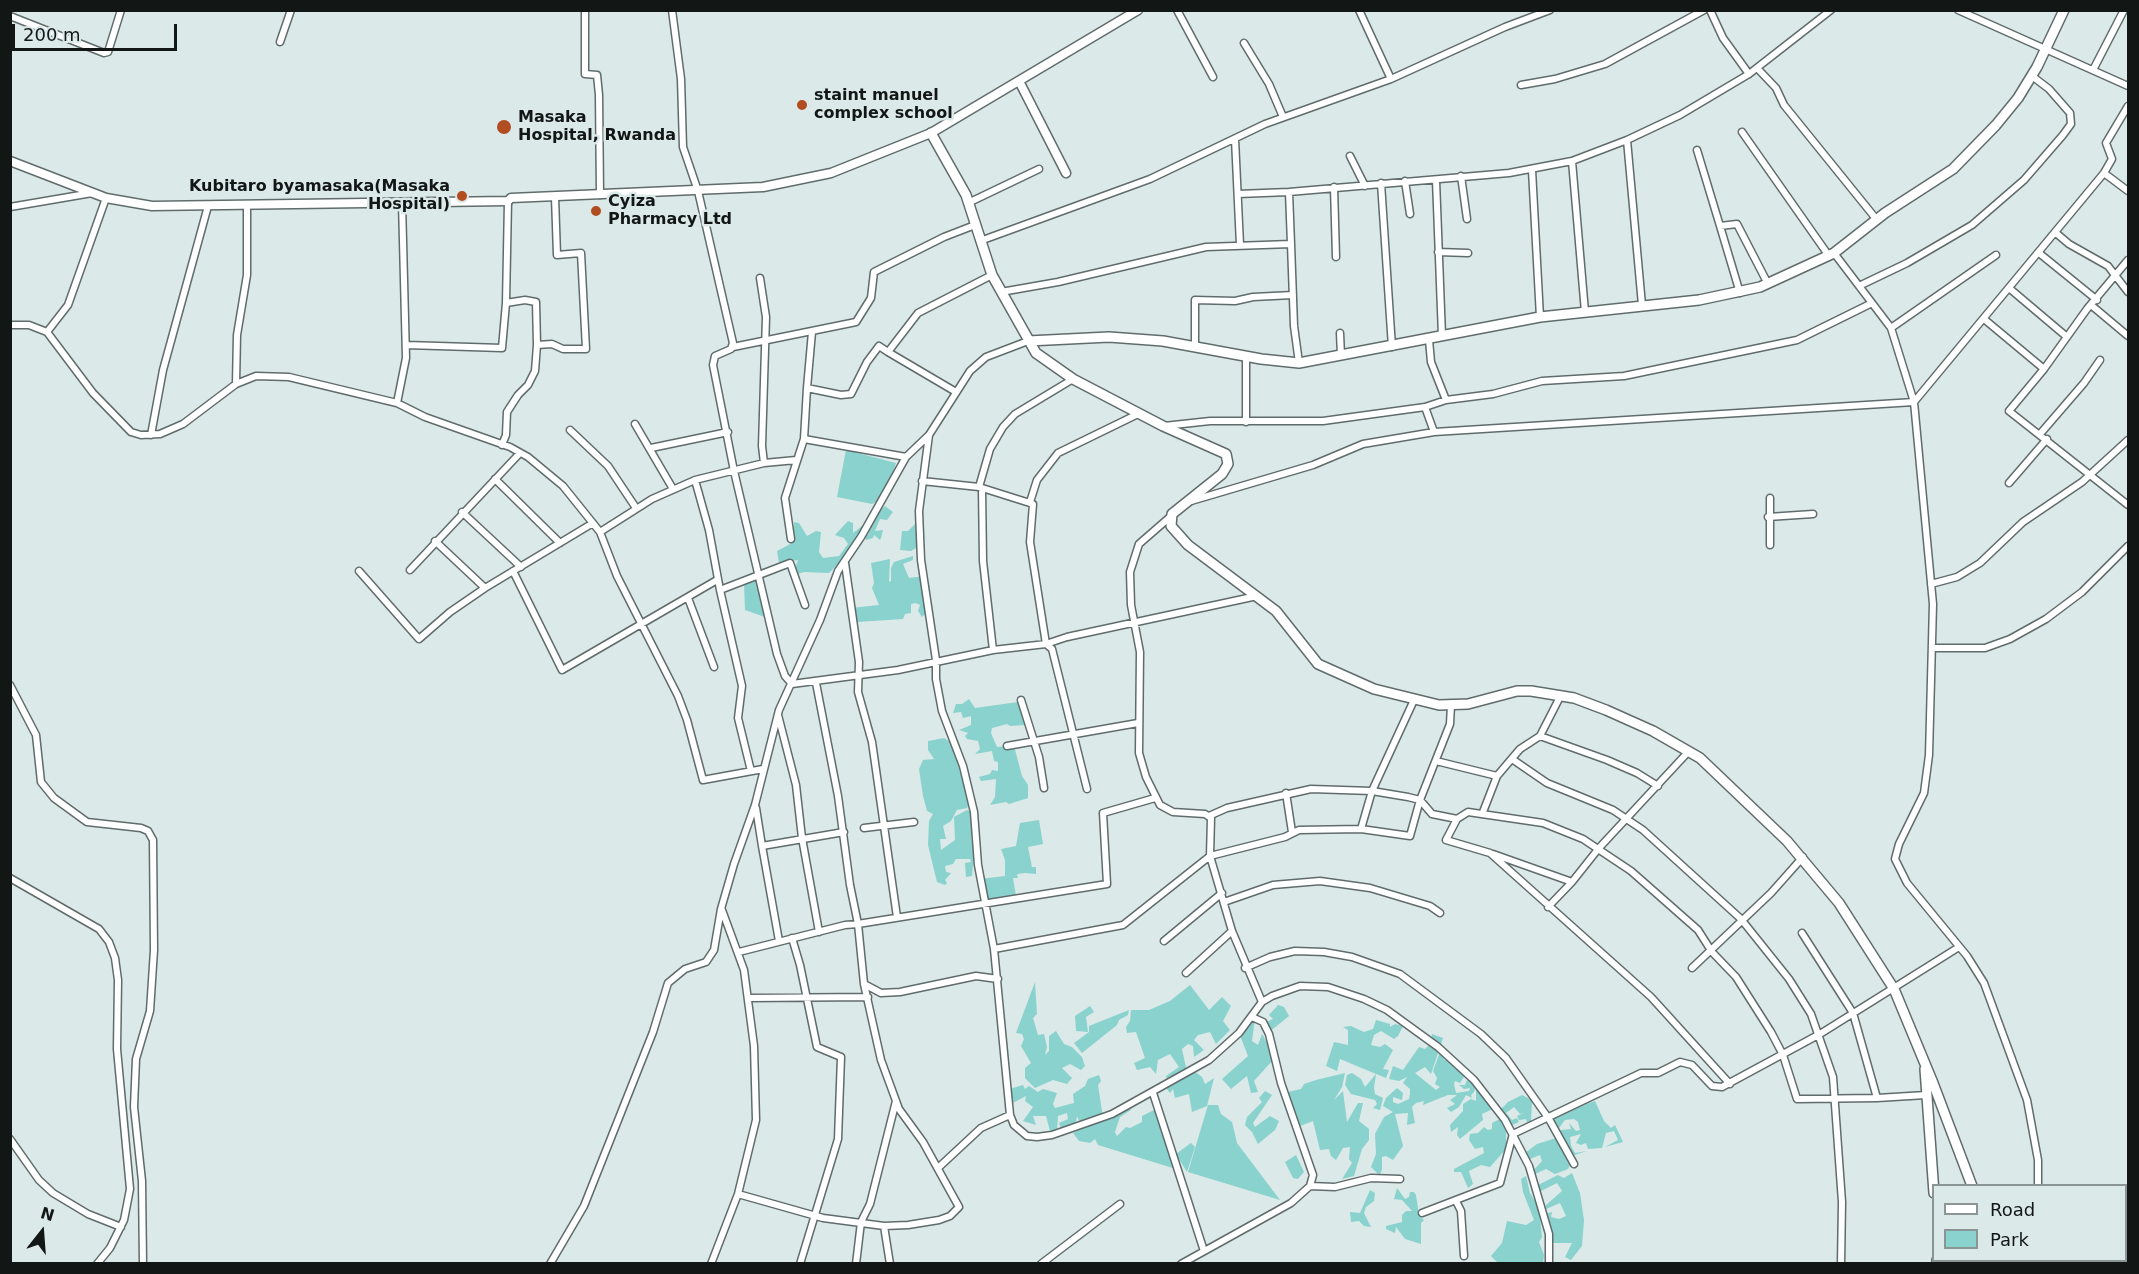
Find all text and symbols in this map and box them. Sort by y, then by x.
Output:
scale bar [15,12,180,50]
text: 200 m [23,24,81,45]
place label: staint manuel complex school [814,86,953,124]
marker: staint manuel complex school [795,98,809,112]
place label: Masaka Hospital, Rwanda [518,108,676,146]
marker: Masaka Hospital, Rwanda [495,118,513,136]
place label: Kubitaro byamasaka(Masaka Hospital) [189,177,450,215]
marker: Kubitaro byamasaka(Masaka Hospital) [455,189,469,203]
place label: Cyiza Pharmacy Ltd [608,192,732,230]
marker: Cyiza Pharmacy Ltd [589,204,603,218]
legend [1932,1184,2127,1262]
text: Road [1990,1199,2035,1220]
north arrow [12,1202,72,1262]
text: N [38,1203,57,1225]
text: Park [1990,1229,2029,1250]

